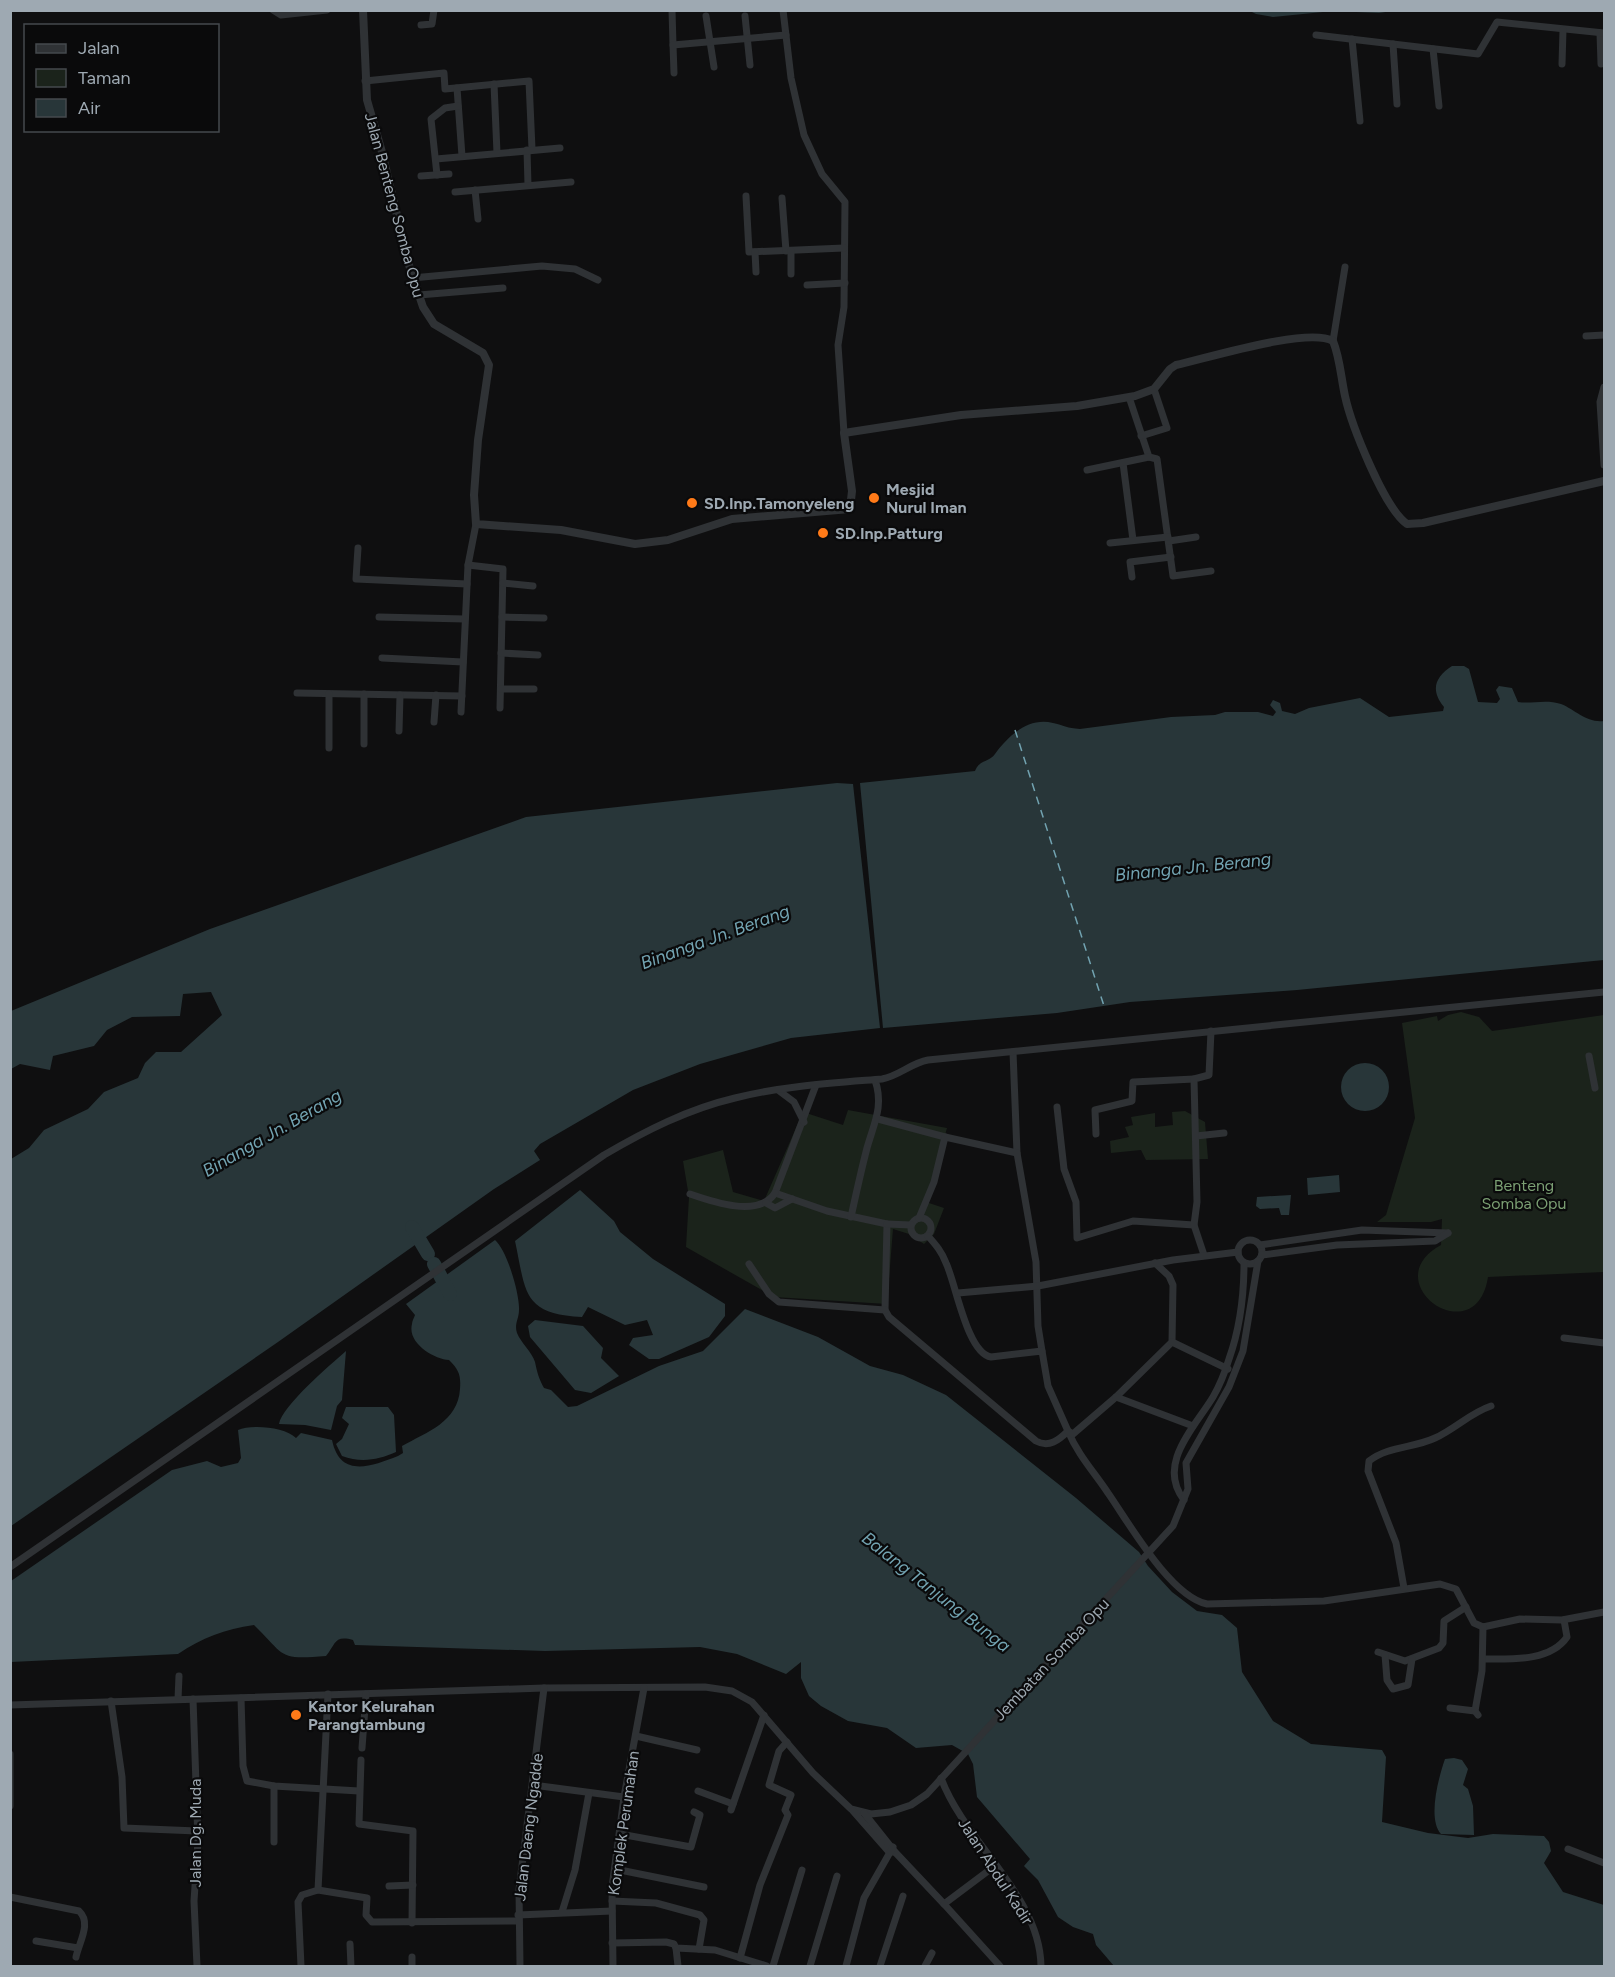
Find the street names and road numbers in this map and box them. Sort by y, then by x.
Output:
street label: Jalan Benteng Somba Opu [361,111,428,300]
street label: Jembatan Somba Opu [990,1594,1113,1724]
street label: Komplek Perumahan [604,1749,643,1897]
street label: Jalan Daeng Ngadde [510,1752,547,1902]
street label: Jalan Dg. Muda [186,1779,205,1887]
street label: Jalan Abdul Kadir [954,1814,1037,1929]

